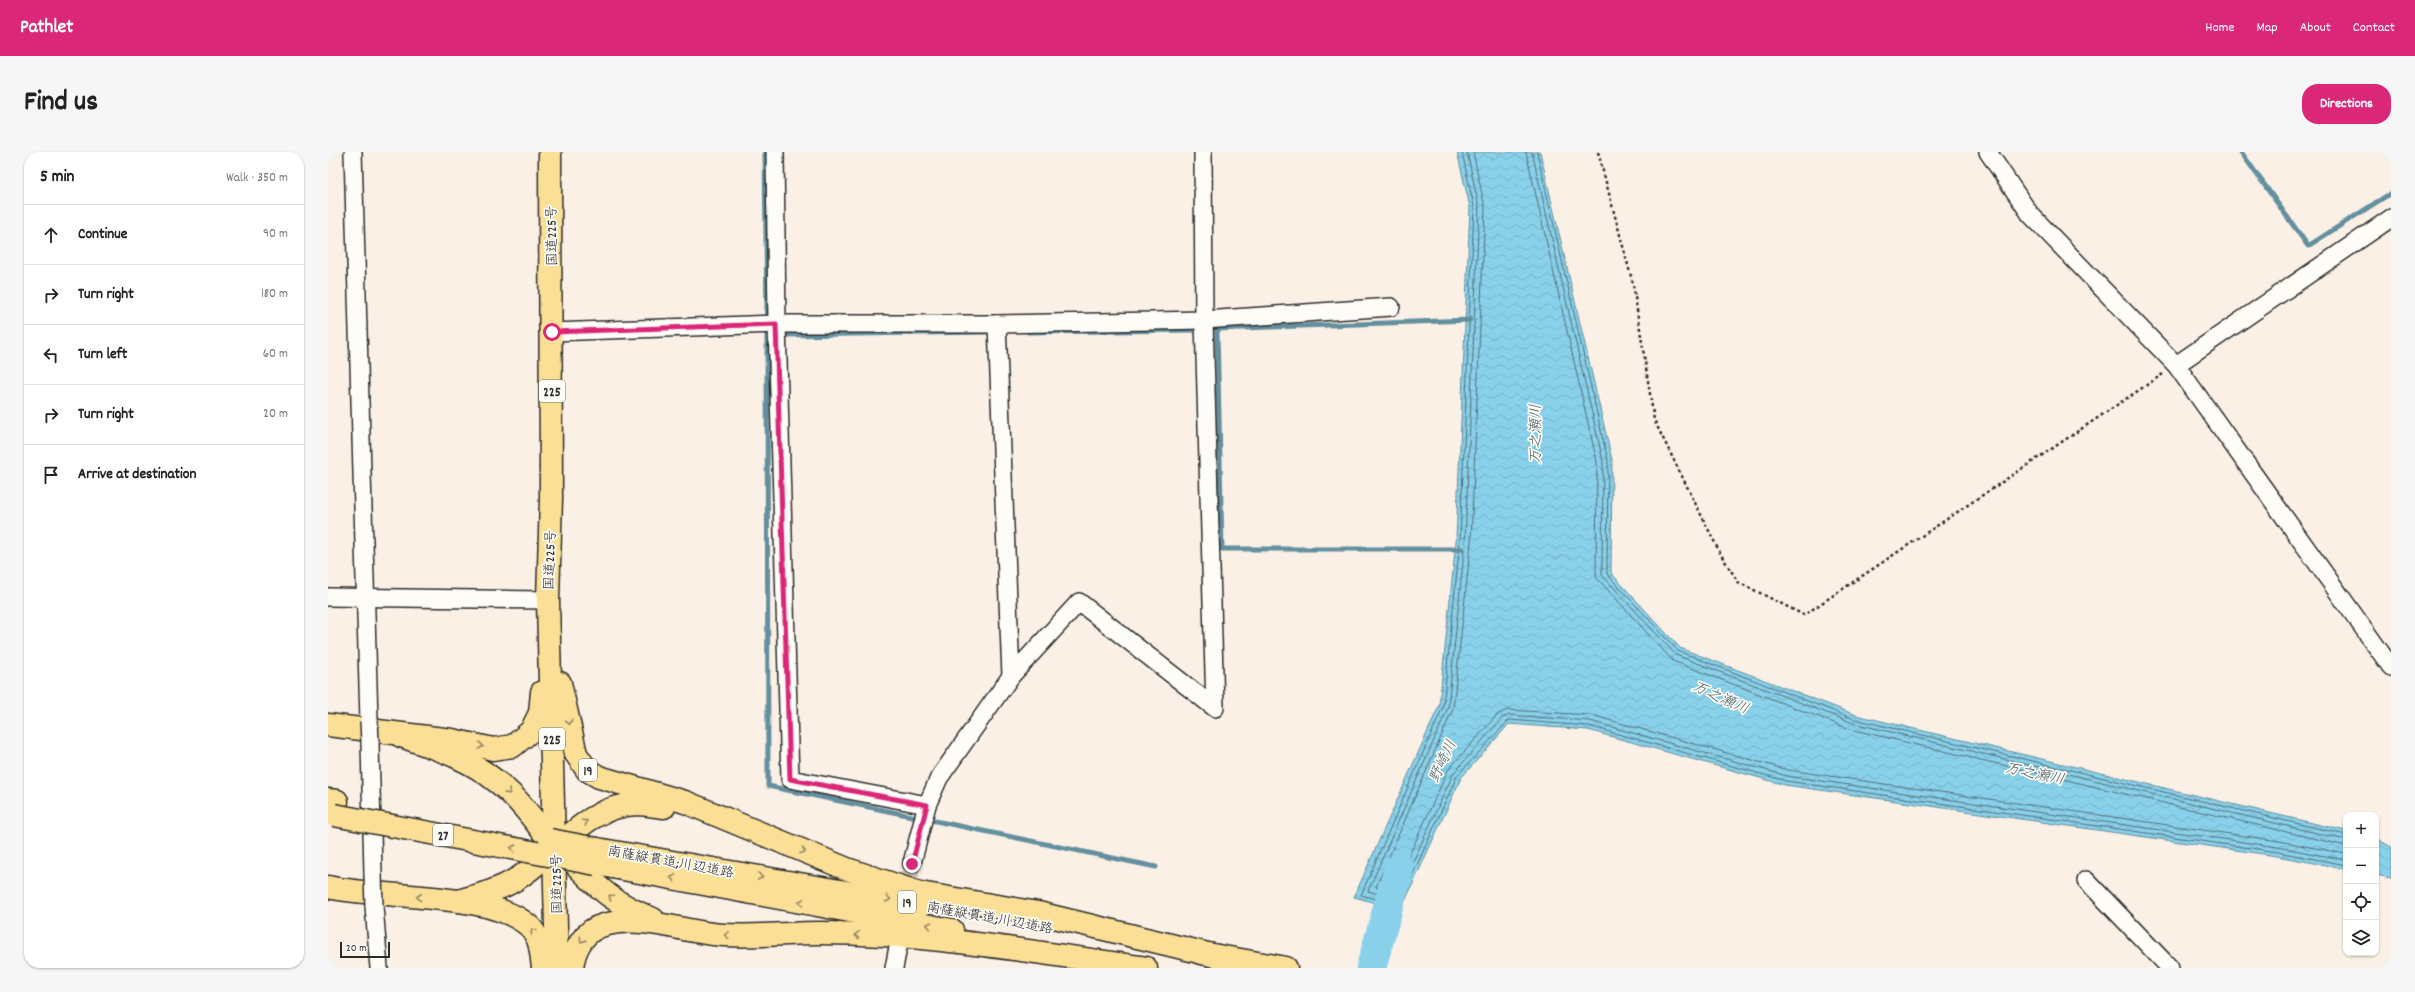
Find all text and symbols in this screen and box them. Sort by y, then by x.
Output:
text: Pathlet [20,15,73,42]
text: Home [2205,18,2234,38]
text: Map [2256,18,2278,38]
text: About [2300,18,2331,38]
text: Contact [2353,18,2395,38]
text: Find us [24,84,98,124]
button: Directions [2302,84,2391,124]
text: 5 min [40,166,74,190]
text: Walk · 350 m [226,169,288,188]
street label: 国道225号 [542,205,564,266]
icon: ahead [40,224,62,246]
text: Continue [78,224,127,246]
text: 90 m [263,225,288,244]
icon: right [40,284,62,306]
text: Turn right [78,284,134,306]
text: 180 m [261,285,288,304]
route start [543,323,561,341]
icon: left [40,344,62,366]
text: Turn left [78,344,127,366]
text: 60 m [263,345,288,364]
road number: 225 [539,380,565,402]
icon: right [40,404,62,426]
text: Turn right [78,404,134,426]
water label: 万之瀬川 [1526,404,1548,464]
text: 20 m [263,405,288,424]
icon: arrive [40,464,62,486]
text: Arrive at destination [78,464,196,486]
street label: 国道225号 [540,529,562,591]
water label: 万之瀬川 [1688,677,1752,721]
one-way arrow [564,719,572,725]
road number: 225 [539,728,565,750]
water label: 野崎川 [1424,737,1463,787]
one-way arrow [478,742,484,750]
water label: 万之瀬川 [2003,758,2066,792]
road number: 19 [579,759,597,781]
one-way arrow [503,787,511,795]
map controls [2343,812,2379,956]
button: + [2343,812,2379,848]
one-way arrow [580,820,587,827]
road number: 27 [433,824,453,846]
street label: 南薩縦貫道;川辺道路 [606,842,736,884]
one-way arrow [510,845,516,853]
one-way arrow [799,847,806,855]
button: − [2343,848,2379,884]
street label: 国道225号 [547,853,569,914]
route end [903,855,921,873]
one-way arrow [757,872,763,881]
one-way arrow [670,875,676,883]
button: locate [2343,884,2379,920]
road number: 19 [898,891,916,913]
one-way arrow [416,893,422,902]
one-way arrow [885,894,891,903]
one-way arrow [608,895,615,902]
one-way arrow [798,898,804,907]
street label: 南薩縦貫道;川辺道路 [925,898,1055,940]
button: layers [2343,920,2379,956]
one-way arrow [925,922,932,930]
one-way arrow [531,929,538,936]
one-way arrow [724,931,730,939]
one-way arrow [854,931,860,940]
one-way arrow [580,935,587,942]
scale bar [340,940,390,959]
text: 20 m [346,941,367,957]

